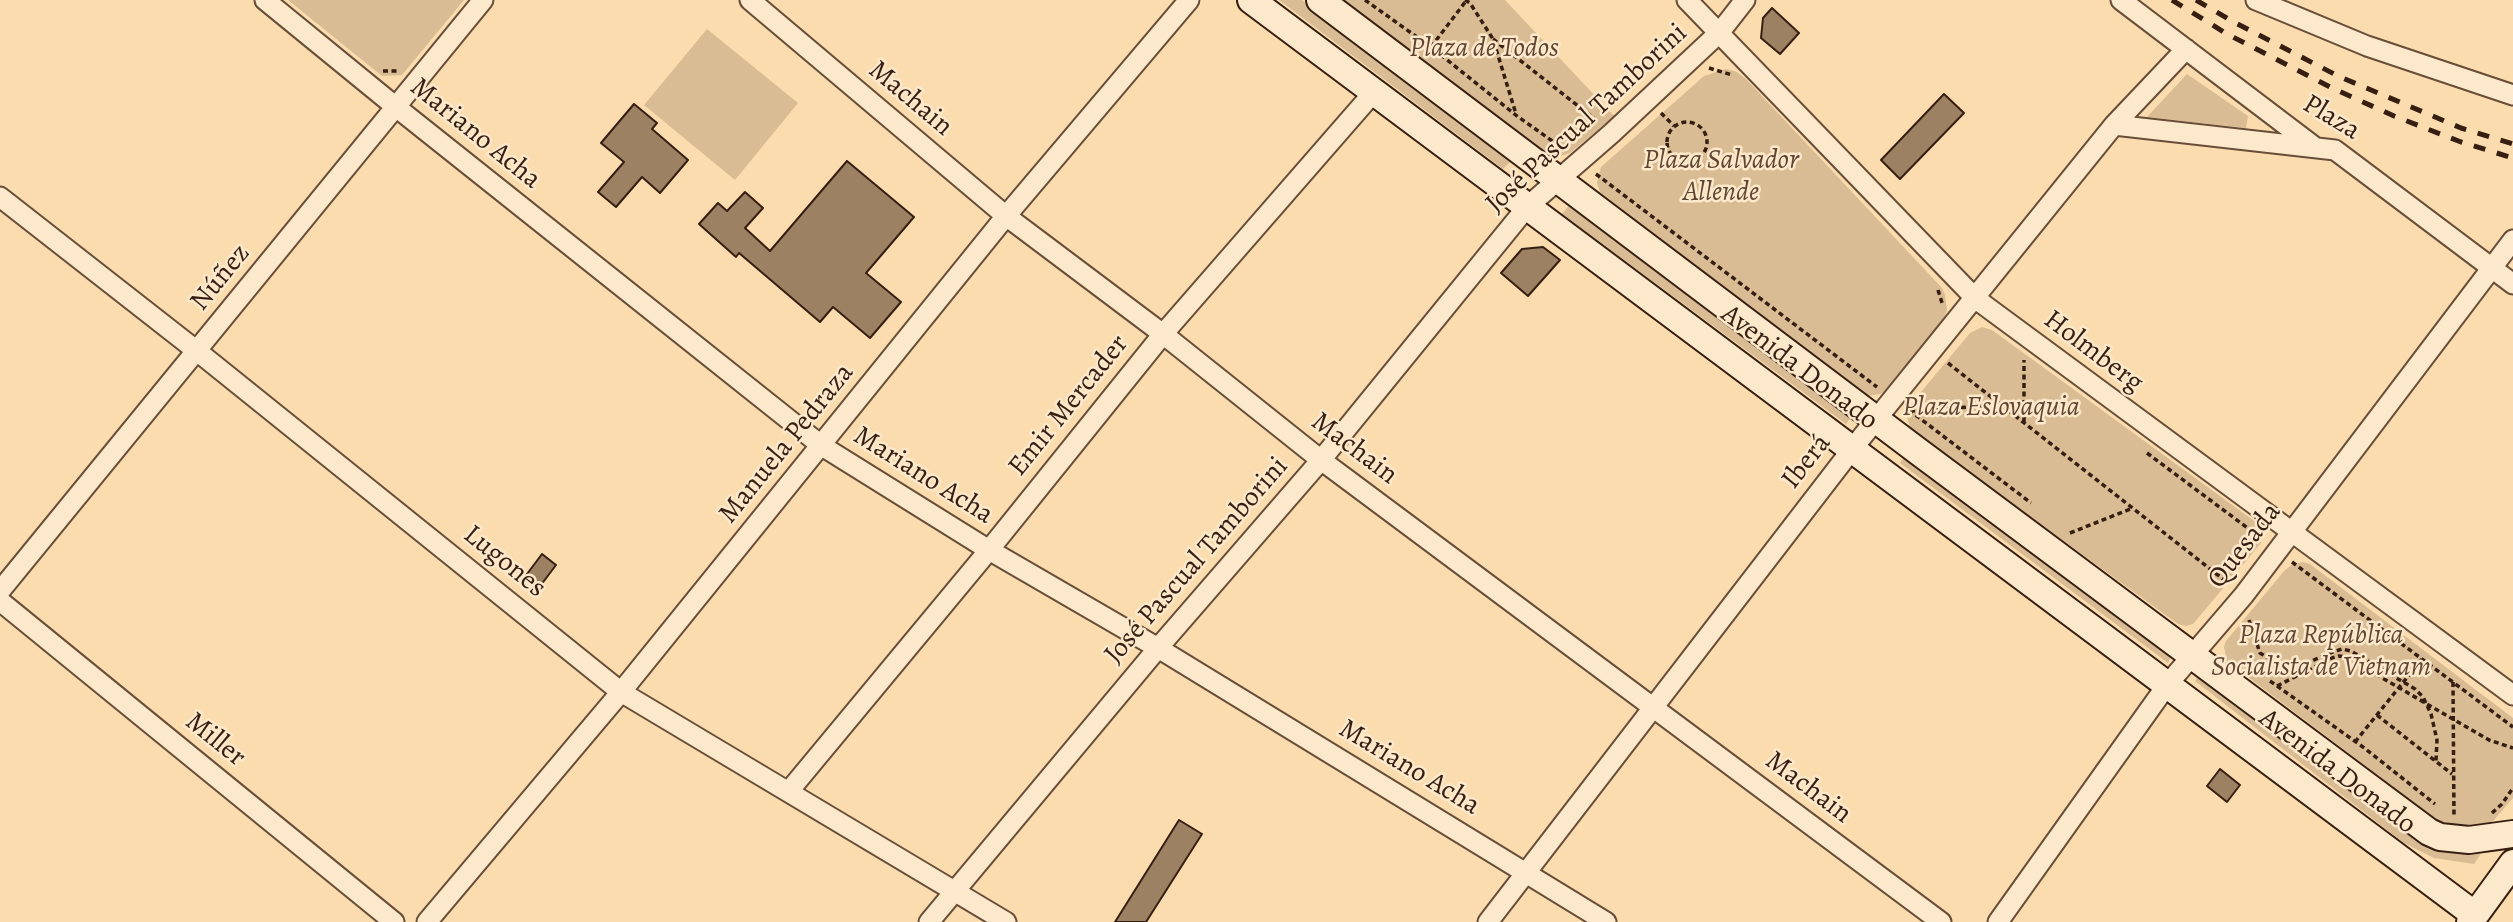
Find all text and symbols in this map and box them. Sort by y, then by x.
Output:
street label: José Pascual Tamborini [1479,17,1695,221]
park label: Plaza de Todos [1409,32,1559,66]
street label: Machain [861,54,959,144]
street label: Mariano Acha [403,71,547,197]
street label: Plaza [2296,88,2366,148]
park label: Plaza Salvador Allende [1643,144,1799,210]
street label: Núñez [184,238,258,318]
street label: Avenida Donado [1714,298,1884,438]
street label: Holmberg [2037,304,2149,400]
street label: Emir Mercader [1002,328,1136,484]
street label: Manuela Pedraza [712,357,862,531]
park label: Plaza Eslovaquia [1902,391,2080,425]
street label: Machain [1304,406,1404,492]
street label: Mariano Acha [847,420,999,532]
street label: Iberá [1775,428,1839,496]
street label: José Pascual Tamborini [1098,451,1296,671]
street label: Quesada [2201,496,2289,596]
street label: Lugones [456,519,552,605]
park label: Plaza República Socialista de Vietnam [2211,619,2431,685]
street label: Avenida Donado [2252,702,2422,842]
street label: Miller [178,705,252,775]
street label: Mariano Acha [1332,713,1486,823]
street label: Machain [1758,745,1858,831]

